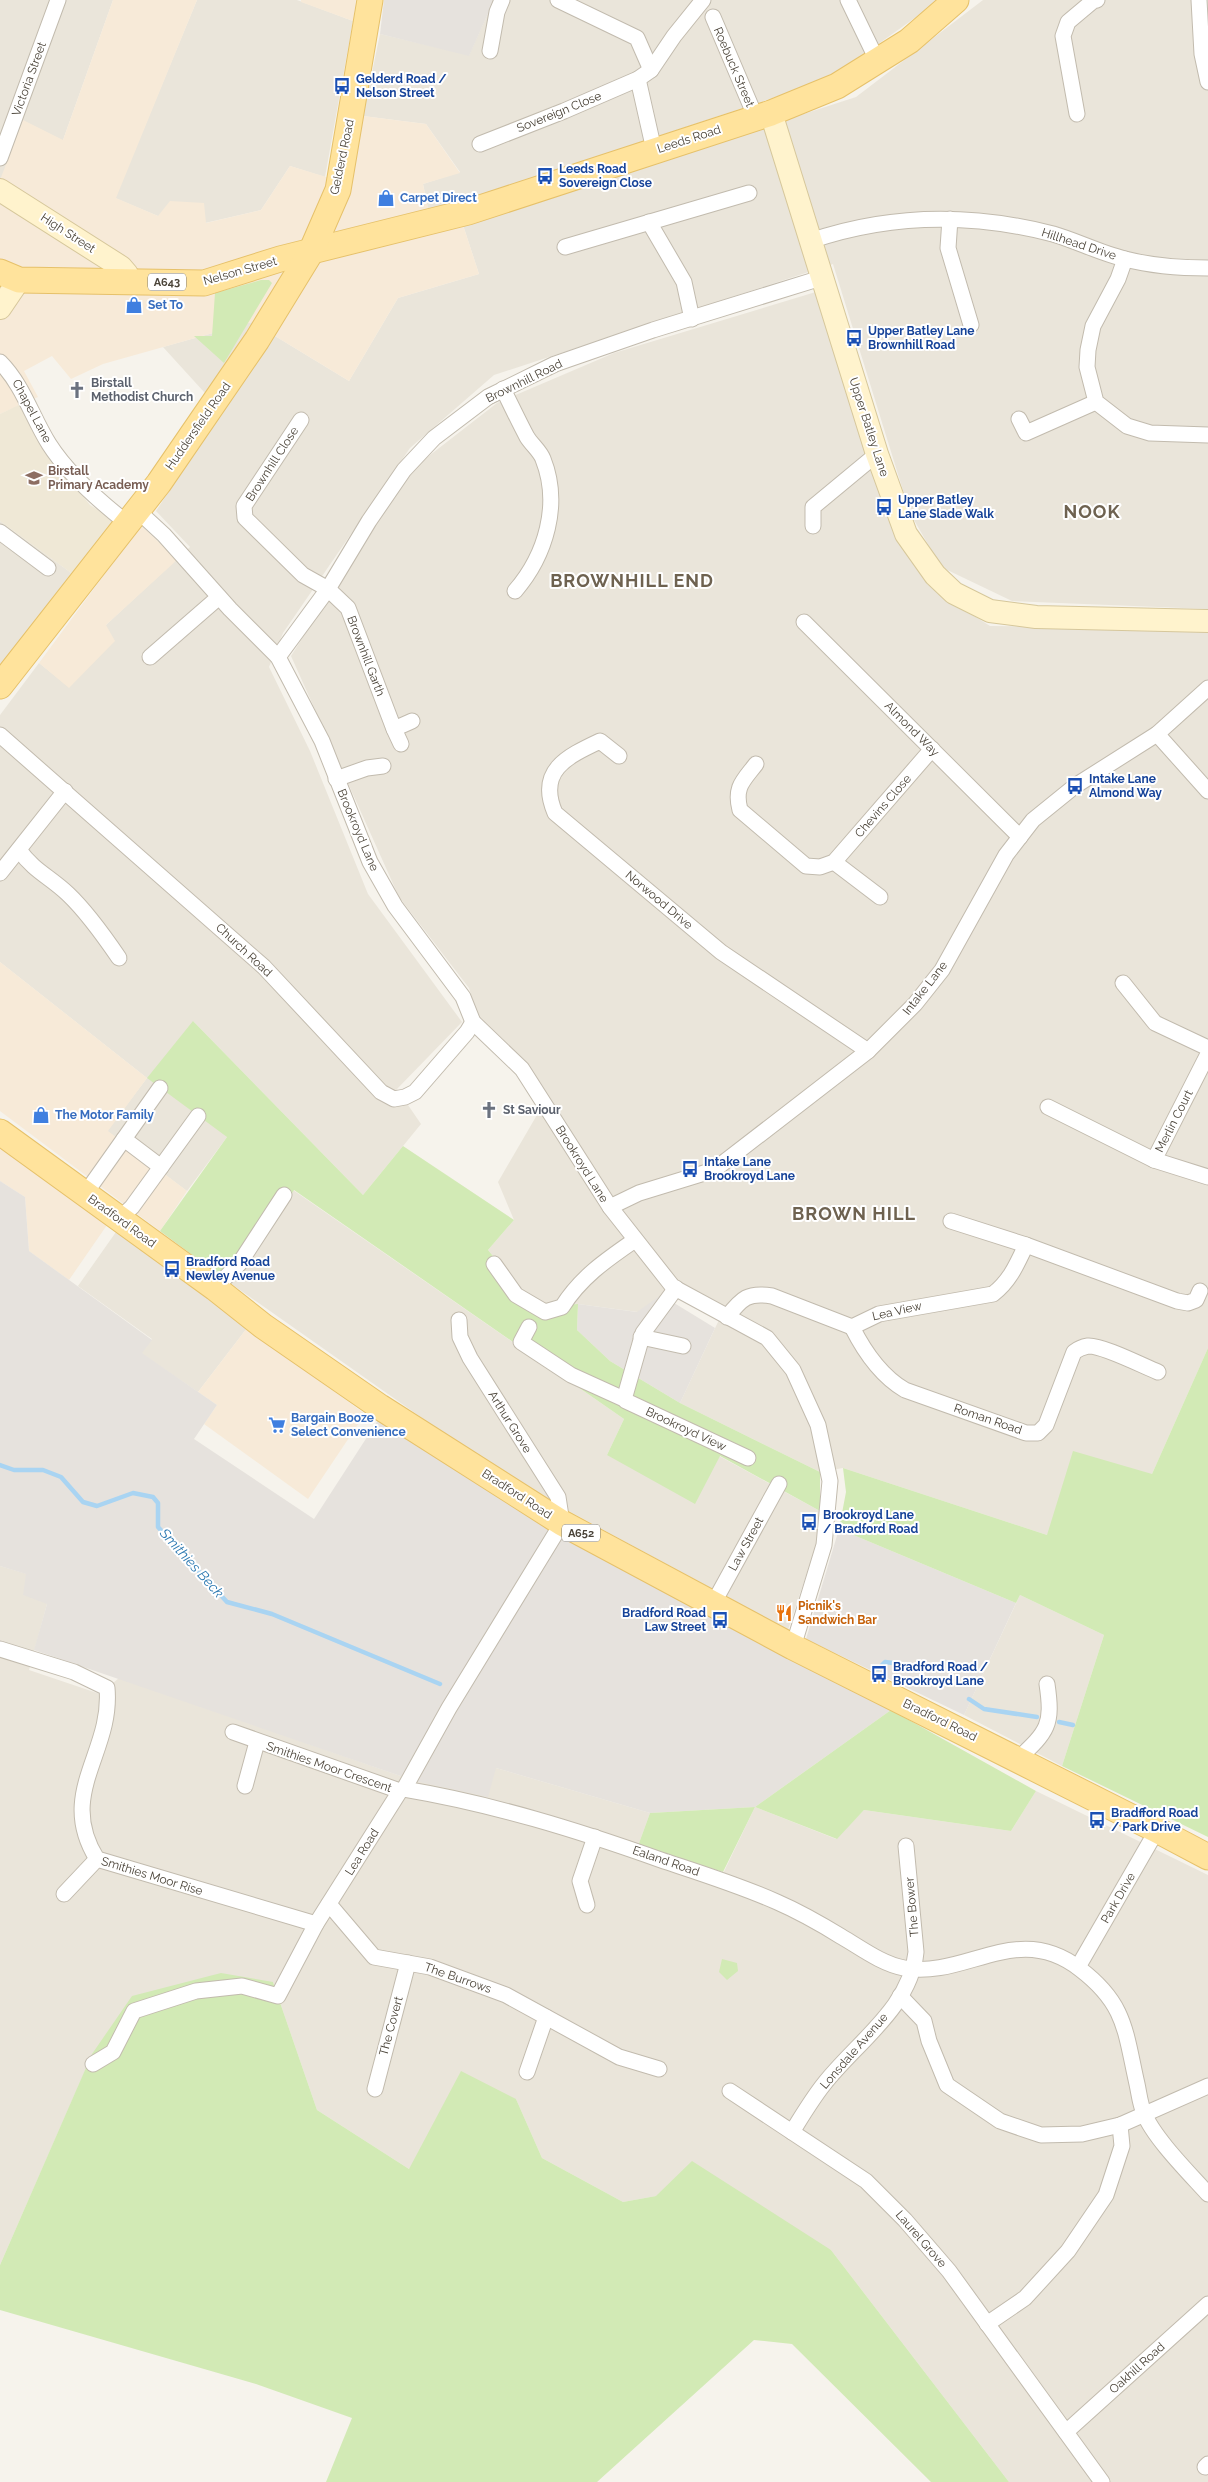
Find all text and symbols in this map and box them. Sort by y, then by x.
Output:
street label: Roebuck Street [711,25,757,109]
street label: Victoria Street [9,40,49,118]
place label: Gelderd Road / Nelson Street [356,72,447,100]
bus stop icon: Gelderd Road / Nelson Street [332,76,352,96]
street label: Sovereign Close [515,89,603,135]
street label: Gelderd Road [327,118,357,196]
street label: Leeds Road [655,122,723,156]
place label: Leeds Road Sovereign Close [559,162,652,190]
bus stop icon: Leeds Road Sovereign Close [535,166,555,186]
shop icon: Carpet Direct [376,188,396,208]
place label: Carpet Direct [400,191,477,205]
street label: High Street [38,210,98,256]
street label: Hillhead Drive [1040,225,1118,263]
street label: Nelson Street [202,254,278,288]
road number: A643 [148,274,186,290]
shop icon: Set To [124,295,144,315]
place label: Set To [148,298,183,312]
place label: Upper Batley Lane Brownhill Road [868,324,974,352]
bus stop icon: Upper Batley Lane Brownhill Road [844,328,864,348]
street label: Brownhill Road [483,356,565,406]
place label: Birstall Methodist Church [91,376,193,404]
street label: Upper Batley Lane [846,376,892,478]
street label: Chapel Lane [9,377,55,445]
church icon: Birstall Methodist Church [67,380,87,400]
street label: Huddersfield Road [163,380,233,472]
street label: Brownhill Close [243,424,301,504]
place label: Birstall Primary Academy [48,464,149,492]
school or university icon: Birstall Primary Academy [24,468,44,488]
place label: Upper Batley Lane Slade Walk [898,493,994,521]
bus stop icon: Upper Batley Lane Slade Walk [874,497,894,517]
district label: NOOK [1064,501,1121,522]
district label: BROWNHILL END [550,570,714,591]
street label: Brownhill Garth [344,614,388,698]
street label: Almond Way [882,699,943,760]
street label: Chevins Close [852,772,914,840]
place label: Intake Lane Almond Way [1089,772,1162,800]
bus stop icon: Intake Lane Almond Way [1065,776,1085,796]
street label: Brookroyd Lane [334,787,382,873]
street label: Norwood Drive [623,868,695,932]
street label: Church Road [213,920,275,980]
street label: Intake Lane [900,958,950,1018]
street label: Merlin Court [1152,1087,1196,1155]
church icon: St Saviour [479,1100,499,1120]
place label: St Saviour [503,1103,561,1117]
shop icon: The Motor Family [31,1105,51,1125]
place label: The Motor Family [55,1108,154,1122]
street label: Brookroyd Lane [553,1123,611,1205]
place label: Intake Lane Brookroyd Lane [704,1155,795,1183]
bus stop icon: Intake Lane Brookroyd Lane [680,1159,700,1179]
street label: Bradford Road [85,1192,159,1250]
district label: BROWN HILL [792,1203,916,1224]
place label: Bradford Road Newley Avenue [186,1255,275,1283]
bus stop icon: Bradford Road Newley Avenue [162,1259,182,1279]
street label: Lea View [871,1298,923,1324]
street label: Arthur Grove [485,1389,535,1455]
street label: Roman Road [952,1401,1024,1437]
street label: Brookroyd View [643,1404,729,1454]
place label: Bargain Booze Select Convenience [291,1411,406,1439]
supermarket icon: Bargain Booze Select Convenience [267,1415,287,1435]
street label: Bradford Road [479,1466,555,1522]
place label: Brookroyd Lane / Bradford Road [823,1508,918,1536]
bus stop icon: Brookroyd Lane / Bradford Road [799,1512,819,1532]
street label: Law Street [726,1515,766,1573]
water label: Smithies Beck [156,1524,228,1601]
road number: A652 [562,1525,600,1542]
place label: Picnik's Sandwich Bar [798,1599,877,1627]
restaurant icon: Picnik's Sandwich Bar [774,1603,794,1623]
place label: Bradford Road Law Street [622,1606,706,1634]
bus stop icon: Bradford Road Law Street [710,1610,730,1630]
place label: Bradford Road / Brookroyd Lane [893,1660,989,1688]
bus stop icon: Bradford Road / Brookroyd Lane [869,1664,889,1684]
street label: Bradford Road [901,1696,979,1744]
street label: Smithies Moor Crescent [264,1739,394,1795]
place label: Bradfford Road / Park Drive [1111,1806,1198,1834]
bus stop icon: Bradfford Road / Park Drive [1087,1810,1107,1830]
street label: Lea Road [342,1826,382,1878]
street label: Ealand Road [631,1843,701,1879]
street label: Smithies Moor Rise [100,1854,204,1898]
street label: Park Drive [1098,1870,1138,1926]
street label: The Bower [902,1876,922,1938]
street label: The Burrows [423,1960,494,1996]
street label: The Covert [376,1995,406,2057]
street label: Lonsdale Avenue [817,2010,891,2092]
street label: Laurel Grove [893,2208,949,2270]
street label: Oakhill Road [1106,2340,1168,2396]

